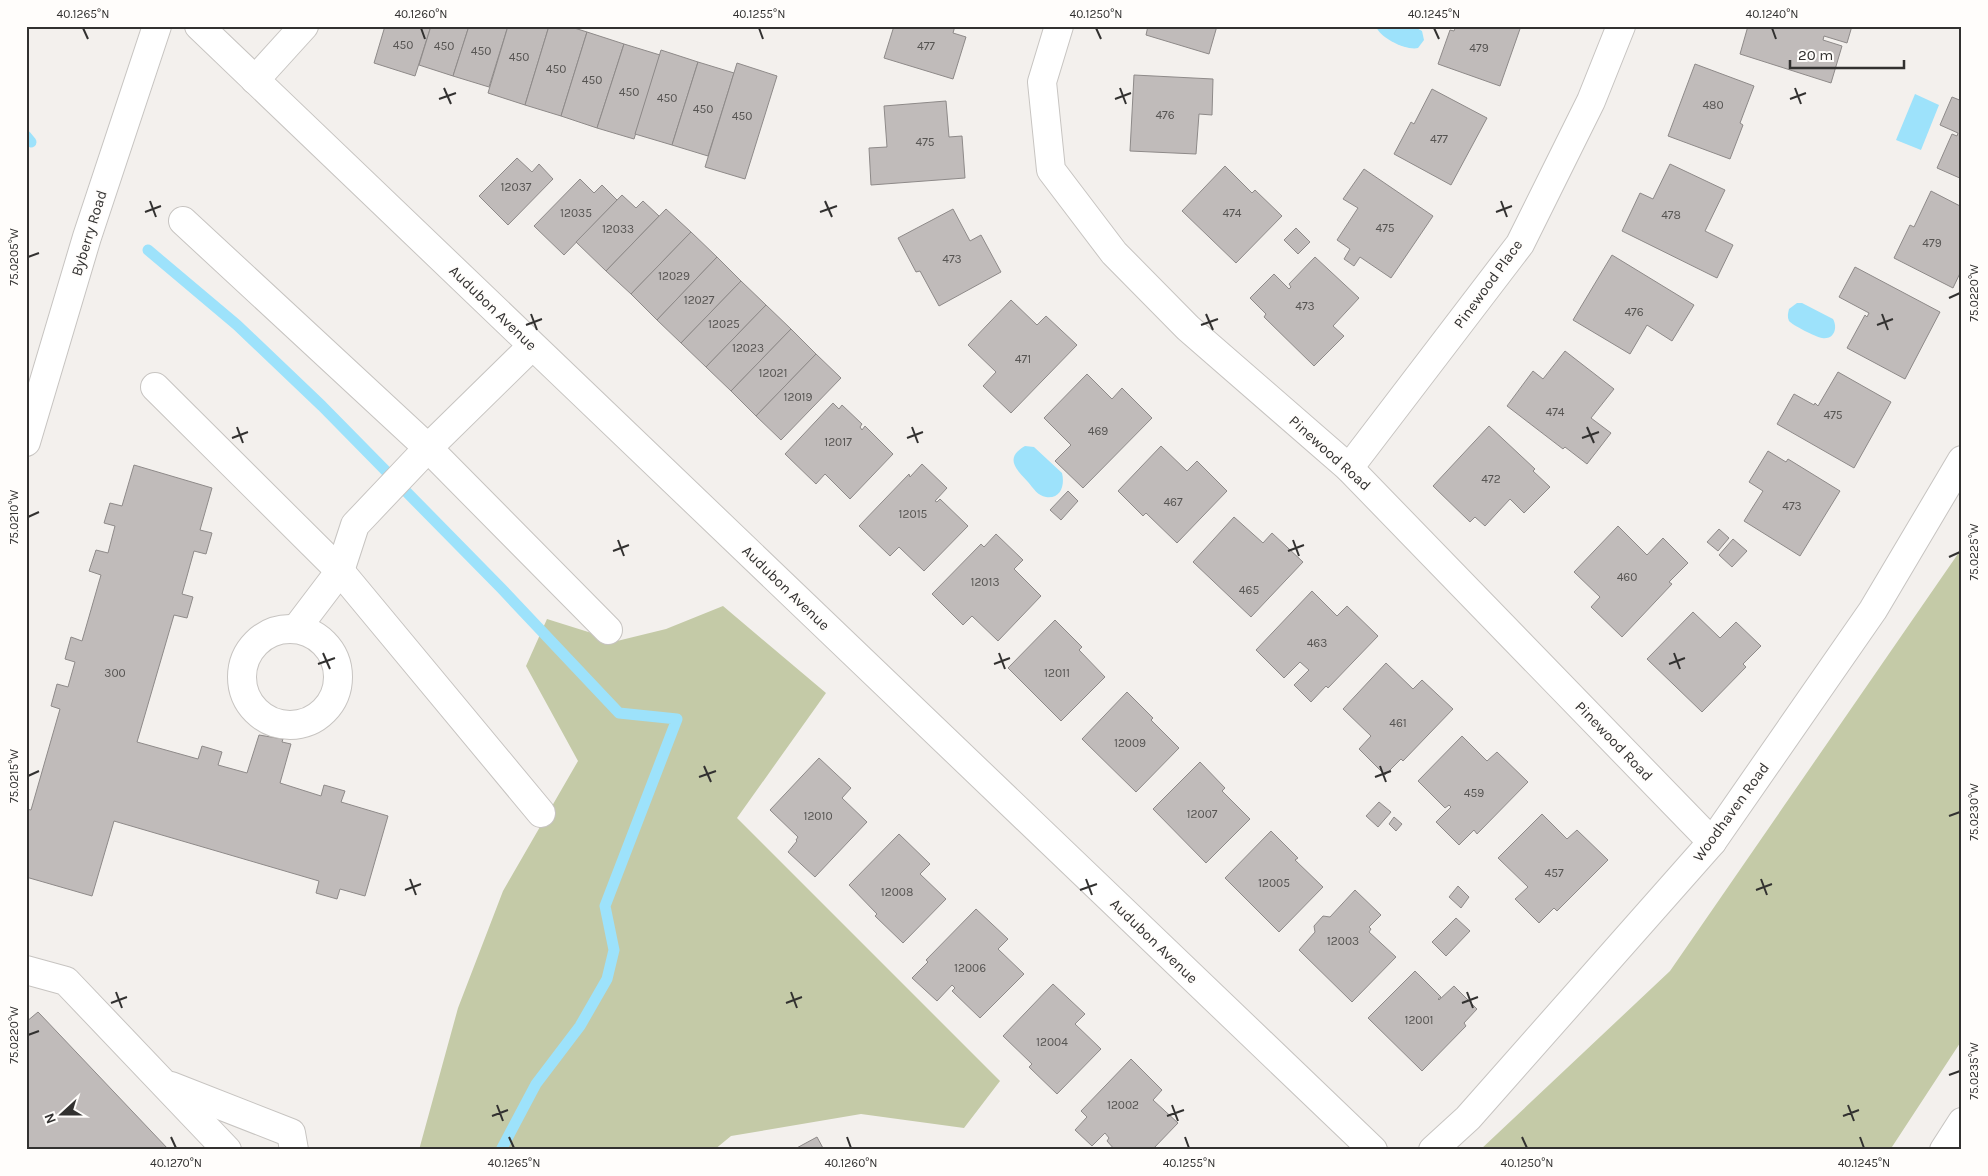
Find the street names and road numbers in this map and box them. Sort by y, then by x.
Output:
street label: Byberry Road [67,188,111,278]
street label: Pinewood Place [1450,236,1526,332]
street label: Audubon Avenue [445,262,541,354]
street label: Pinewood Road [1285,412,1375,494]
street label: Audubon Avenue [738,542,834,634]
street label: Pinewood Road [1571,697,1657,785]
street label: Woodhaven Road [1689,759,1773,865]
street label: Audubon Avenue [1106,895,1202,987]

